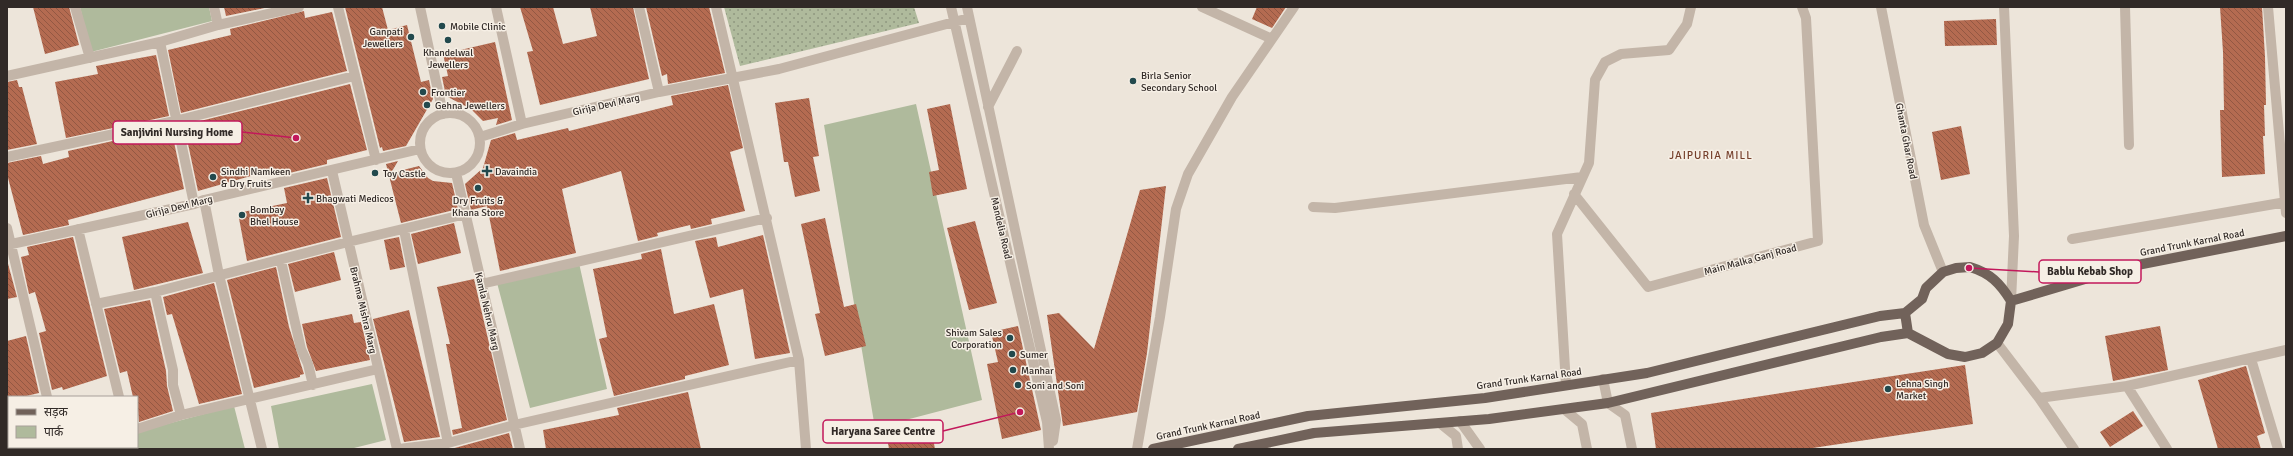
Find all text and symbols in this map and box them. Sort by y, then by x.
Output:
marker: Mobile Clinic [437,21,447,31]
place label: Mobile Clinic [450,21,506,33]
place label: Ganpati Jewellers [363,26,404,50]
marker: Ganpati Jewellers [406,32,416,42]
marker: Khandelwal Jewellers [443,35,453,45]
place label: Khandelwal Jewellers [423,47,473,71]
place label: Birla Senior Secondary School [1141,70,1217,94]
marker: Birla Senior Secondary School [1128,76,1138,86]
marker: Frontier [418,87,428,97]
place label: Frontier [431,87,465,99]
street label: Girija Devi Marg [572,91,641,119]
marker: Gehna Jewellers [422,100,432,110]
place label: Gehna Jewellers [435,100,505,112]
street label: Ghanta Ghar Road [1893,102,1919,180]
callout: Sanjivini Nursing Home [113,121,242,144]
text: Sanjivini Nursing Home [121,126,234,139]
district label: JAIPURIA MILL [1669,149,1753,162]
place label: Sindhi Namkeen & Dry Fruits [221,166,291,190]
marker: Davaindia [482,166,492,176]
place label: Davaindia [495,166,537,178]
marker: Toy Castle [370,168,380,178]
place label: Toy Castle [383,168,426,180]
marker: Sindhi Namkeen & Dry Fruits [208,172,218,182]
marker: Dry Fruits & Khana Store [473,183,483,193]
street label: Girija Devi Marg [145,193,214,221]
marker: Bhagwati Medicos [303,193,313,203]
place label: Bhagwati Medicos [316,193,394,205]
place label: Dry Fruits & Khana Store [452,195,504,219]
street label: Mandelia Road [988,196,1014,260]
place label: Bombay Bhel House [250,204,298,228]
marker: Bombay Bhel House [237,210,247,220]
street label: Grand Trunk Karnal Road [2139,227,2245,259]
street label: Main Malka Ganj Road [1703,242,1798,278]
callout: Bablu Kebab Shop [2039,260,2141,283]
text: Bablu Kebab Shop [2047,265,2133,278]
street label: Brahma Mishra Marg [347,266,379,355]
street label: Kamla Nehru Marg [472,271,502,351]
place label: Shivam Sales Corporation [946,327,1003,351]
marker: Shivam Sales Corporation [1005,333,1015,343]
marker: Sumer [1007,349,1017,359]
place label: Sumer [1020,349,1048,361]
marker: Manhar [1008,365,1018,375]
place label: Manhar [1021,365,1054,377]
street label: Grand Trunk Karnal Road [1476,366,1583,392]
place label: Lehna Singh Market [1896,378,1949,402]
marker: Soni and Soni [1013,380,1023,390]
place label: Soni and Soni [1026,380,1084,392]
marker: Lehna Singh Market [1883,384,1893,394]
legend [8,396,138,448]
text: सड़क [44,405,69,420]
street label: Grand Trunk Karnal Road [1155,409,1261,443]
callout: Haryana Saree Centre [823,420,943,443]
text: पार्क [44,425,64,440]
text: Haryana Saree Centre [831,425,936,438]

